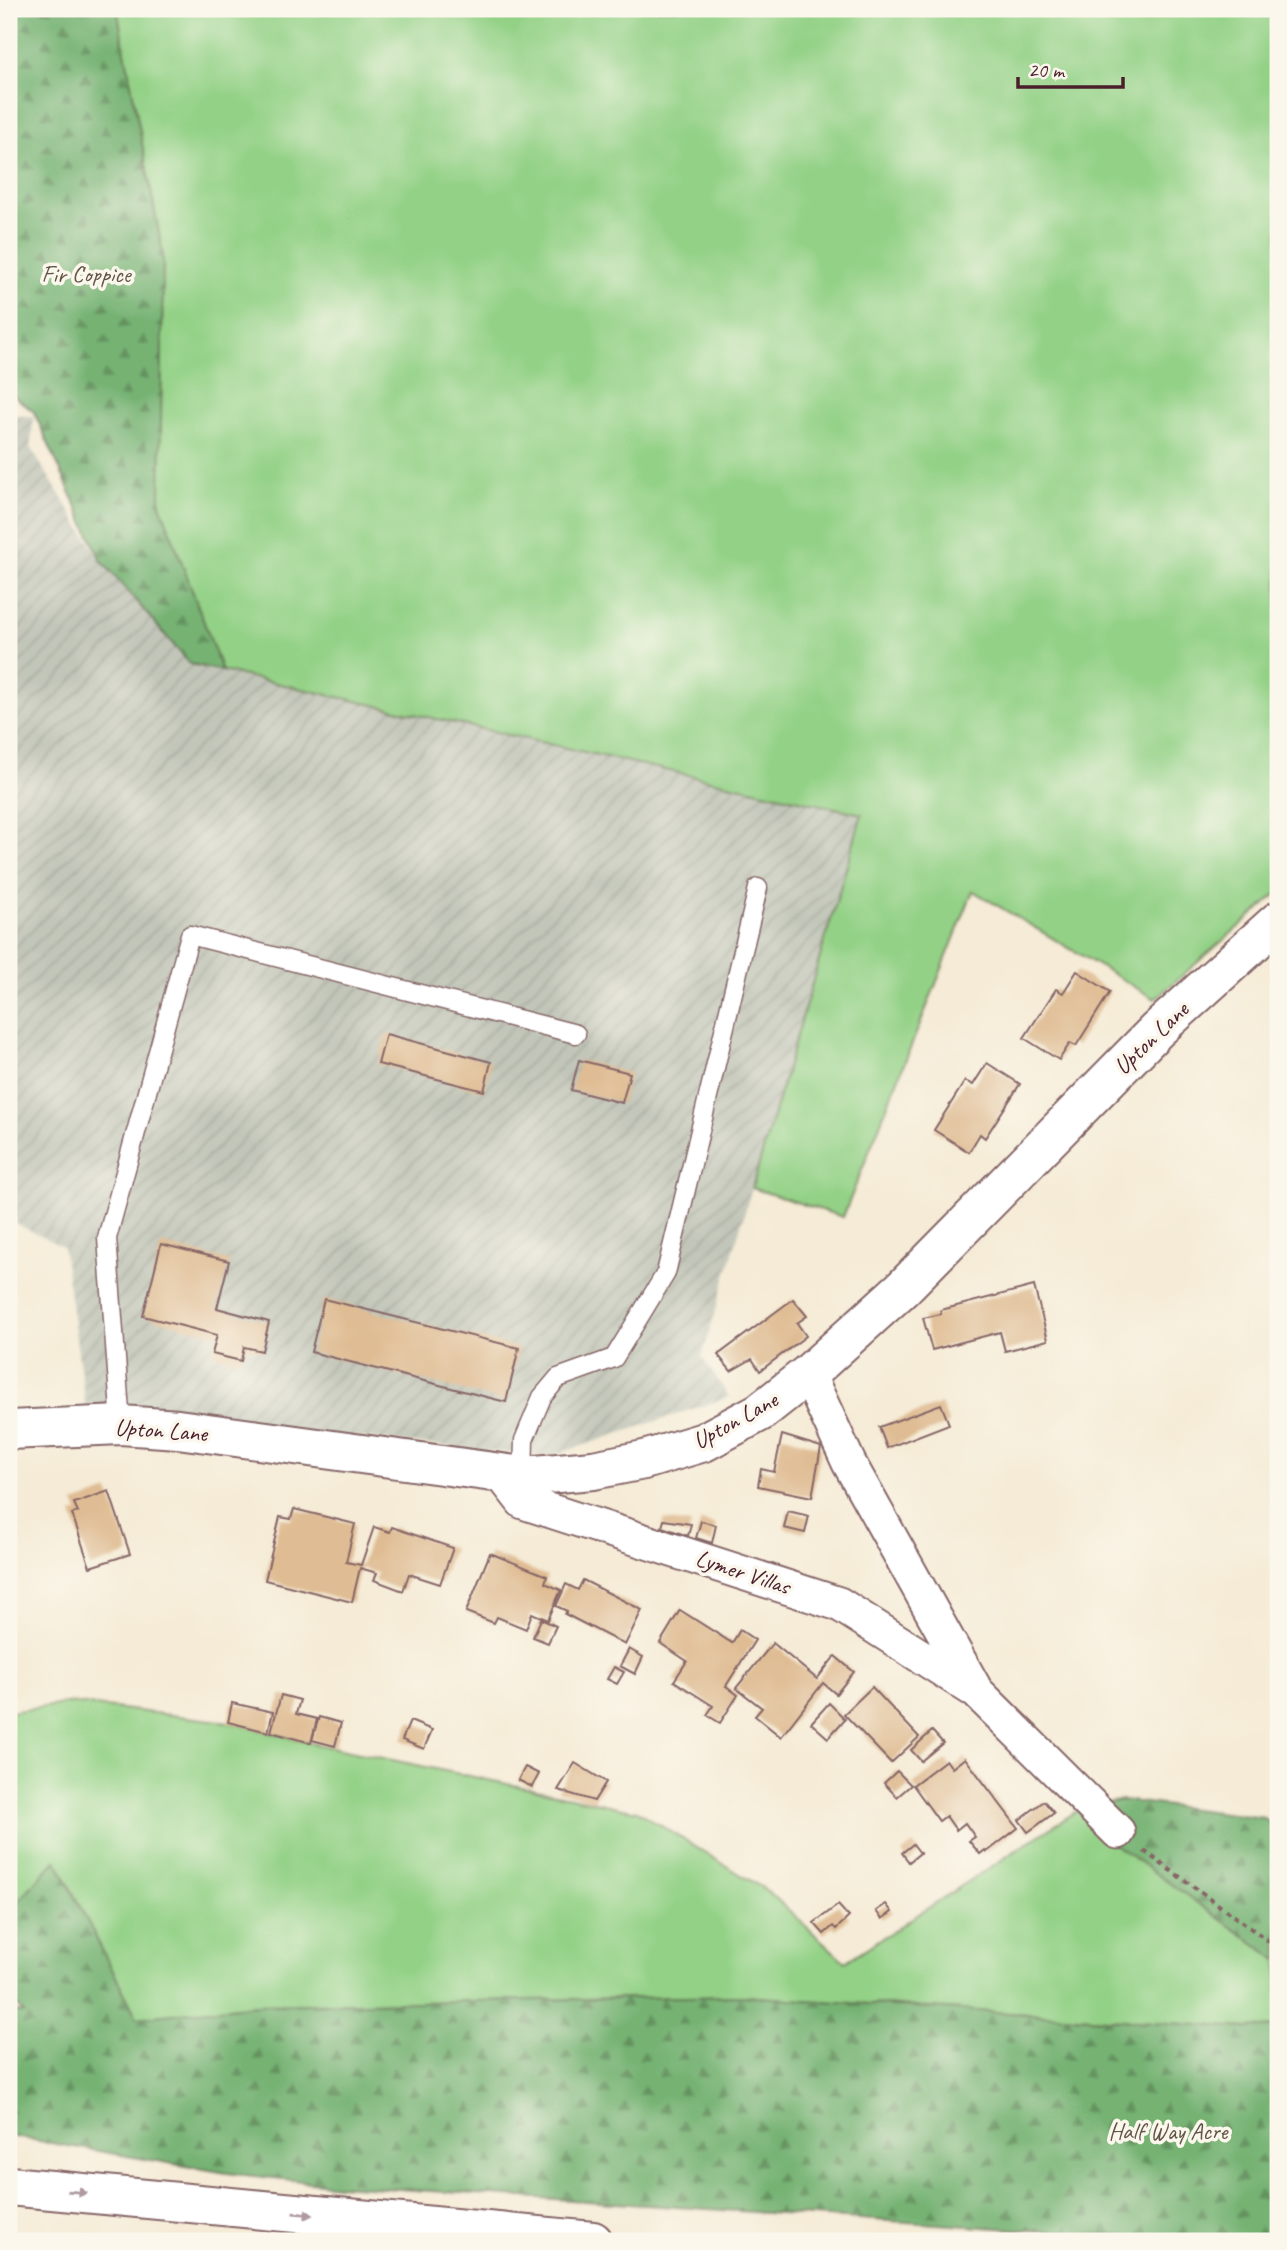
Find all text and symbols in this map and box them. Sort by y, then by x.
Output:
scale bar [1018,46,1122,90]
text: 20 m [1028,57,1066,83]
park label: Fir Coppice [41,259,133,289]
street label: Upton Lane [1107,994,1196,1081]
street label: Upton Lane [687,1383,785,1456]
street label: Upton Lane [114,1412,210,1448]
street label: Lymer Villas [692,1543,796,1602]
park label: Half Way Acre [1109,2116,1230,2146]
one-way arrow [66,2187,88,2198]
one-way arrow [292,2208,314,2219]

